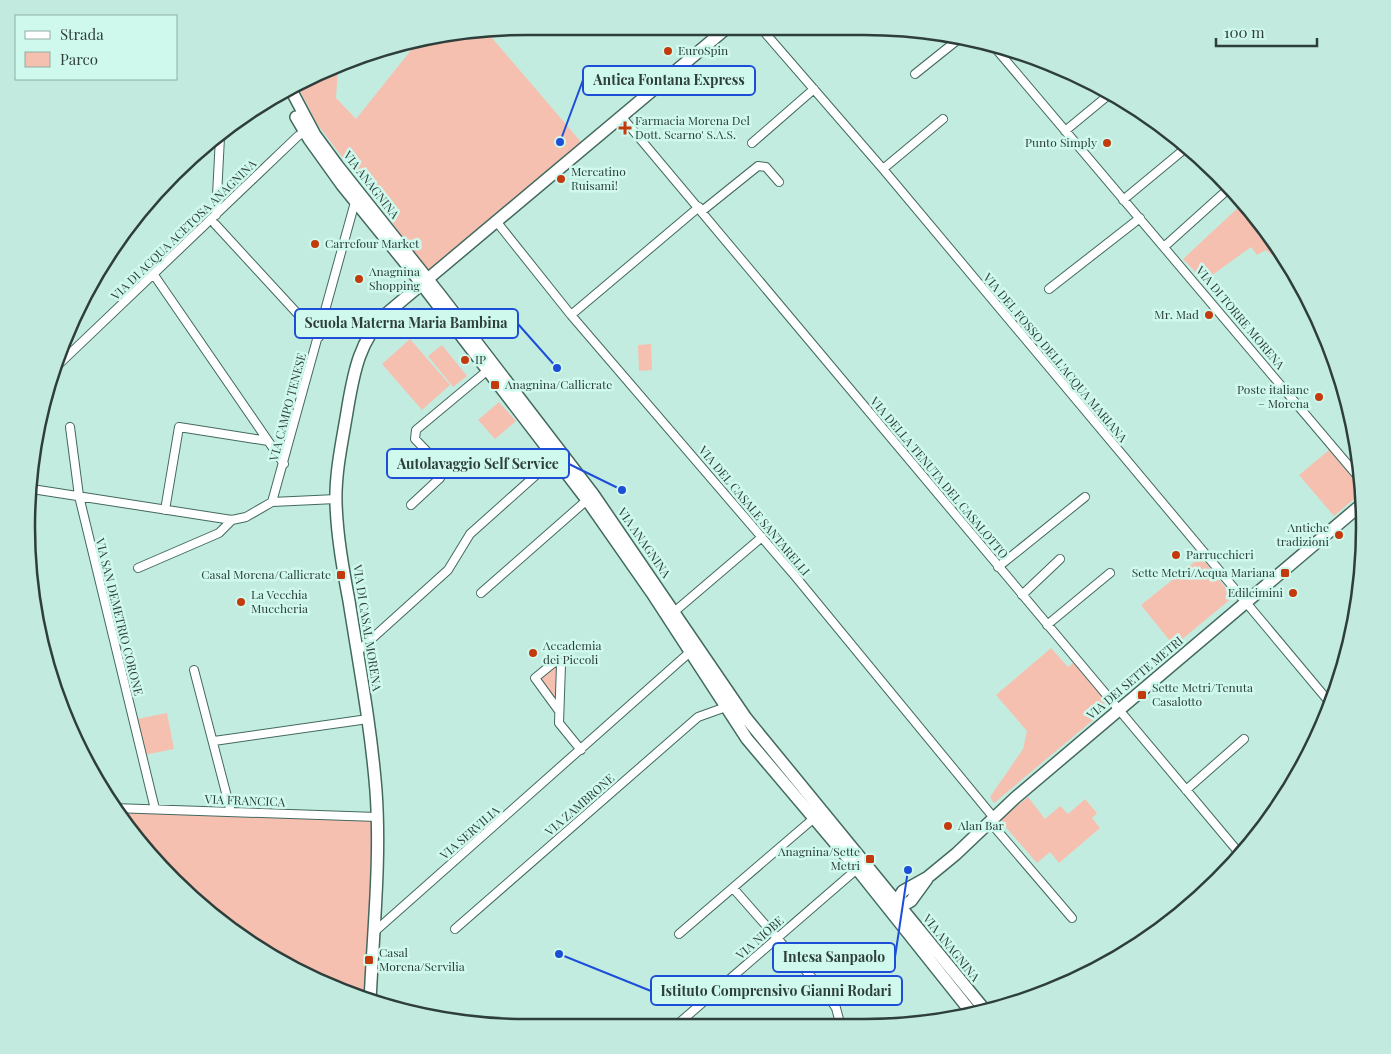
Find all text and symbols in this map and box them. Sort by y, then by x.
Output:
legend [15,15,178,80]
scale bar [1216,15,1317,47]
text: 100 m [1224,22,1265,42]
text: Strada [60,24,104,44]
place label: EuroSpin [678,42,728,58]
marker: EuroSpin [662,45,674,57]
text: Parco [60,49,98,69]
callout: Antica Fontana Express [583,66,755,95]
text: Antica Fontana Express [592,70,745,89]
place label: Farmacia Morena Del Dott. Scarno' S.A.S. [635,112,750,142]
marker: Farmacia Morena Del Dott. Scarno' S.A.S. [619,122,631,134]
place label: Punto Simply [1025,134,1097,150]
marker: Punto Simply [1101,137,1113,149]
street label: VIA ANAGNINA [340,146,404,222]
street label: VIA DI ACQUA ACETOSA ANAGNINA [107,155,260,304]
place label: Mercatino Ruisami! [571,163,626,193]
marker: Mercatino Ruisami! [555,173,567,185]
place label: Carrefour Market [325,235,420,251]
marker: Carrefour Market [309,238,321,250]
street label: VIA DI TORRE MORENA [1192,262,1289,373]
place label: Anagnina Shopping [368,263,421,293]
street label: VIA DEL FOSSO DELL'ACQUA MARIANA [980,269,1132,446]
marker: Anagnina Shopping [353,273,365,285]
place label: Mr. Mad [1154,306,1199,322]
callout: Scuola Materna Maria Bambina [295,309,518,338]
marker: Mr. Mad [1203,309,1215,321]
text: Scuola Materna Maria Bambina [304,313,508,332]
street label: VIA CAMPO TENESE [265,351,309,463]
place label: IP [475,351,486,367]
marker: IP [459,354,471,366]
place label: Anagnina/Callicrate [504,376,612,392]
marker: Anagnina/Callicrate [489,379,501,391]
place label: Poste italiane – Morena [1237,381,1309,411]
marker: Poste italiane – Morena [1313,391,1325,403]
street label: VIA DELLA TENUTA DEL CASALOTTO [867,392,1012,562]
street label: VIA DEL CASALE SANTARELLI [695,441,814,579]
callout: Autolavaggio Self Service [387,449,569,478]
text: Autolavaggio Self Service [396,454,559,473]
street label: VIA ANAGNINA [614,503,675,581]
place label: Antiche tradizioni [1276,519,1329,549]
marker: Antiche tradizioni [1333,529,1345,541]
street label: VIA SAN DEMETRIO CORONE [92,536,147,697]
place label: Parrucchieri [1186,546,1254,562]
marker: Parrucchieri [1170,549,1182,561]
street label: VIA DI CASAL MORENA [350,563,386,693]
place label: Sette Metri/Acqua Mariana [1132,564,1275,580]
place label: Casal Morena/Callicrate [201,566,331,582]
marker: Sette Metri/Acqua Mariana [1279,567,1291,579]
marker: Casal Morena/Callicrate [335,569,347,581]
place label: Edilcimini [1228,584,1283,600]
place label: La Vecchia Muccheria [251,586,308,616]
marker: Edilcimini [1287,587,1299,599]
marker: La Vecchia Muccheria [235,596,247,608]
street label: VIA DEI SETTE METRI [1082,632,1186,723]
place label: Accademia dei Piccoli [542,637,601,667]
marker: Accademia dei Piccoli [527,647,539,659]
place label: Sette Metri/Tenuta Casalotto [1152,679,1253,709]
marker: Sette Metri/Tenuta Casalotto [1136,689,1148,701]
street label: VIA ZAMBRONE [541,770,617,839]
street label: VIA FRANCICA [204,791,286,809]
street label: VIA SERVILIA [435,802,503,863]
place label: Alan Bar [957,817,1005,833]
marker: Alan Bar [942,820,954,832]
place label: Anagnina/Sette Metri [777,843,860,873]
marker: Anagnina/Sette Metri [864,853,876,865]
street label: VIA ANAGNINA [919,910,984,985]
street label: VIA NIOBE [731,912,787,963]
callout: Intesa Sanpaolo [773,943,895,972]
place label: Casal Morena/Servilia [379,944,465,974]
text: Intesa Sanpaolo [783,947,885,966]
marker: Casal Morena/Servilia [363,954,375,966]
callout: Istituto Comprensivo Gianni Rodari [651,976,902,1005]
text: Istituto Comprensivo Gianni Rodari [660,981,892,1000]

